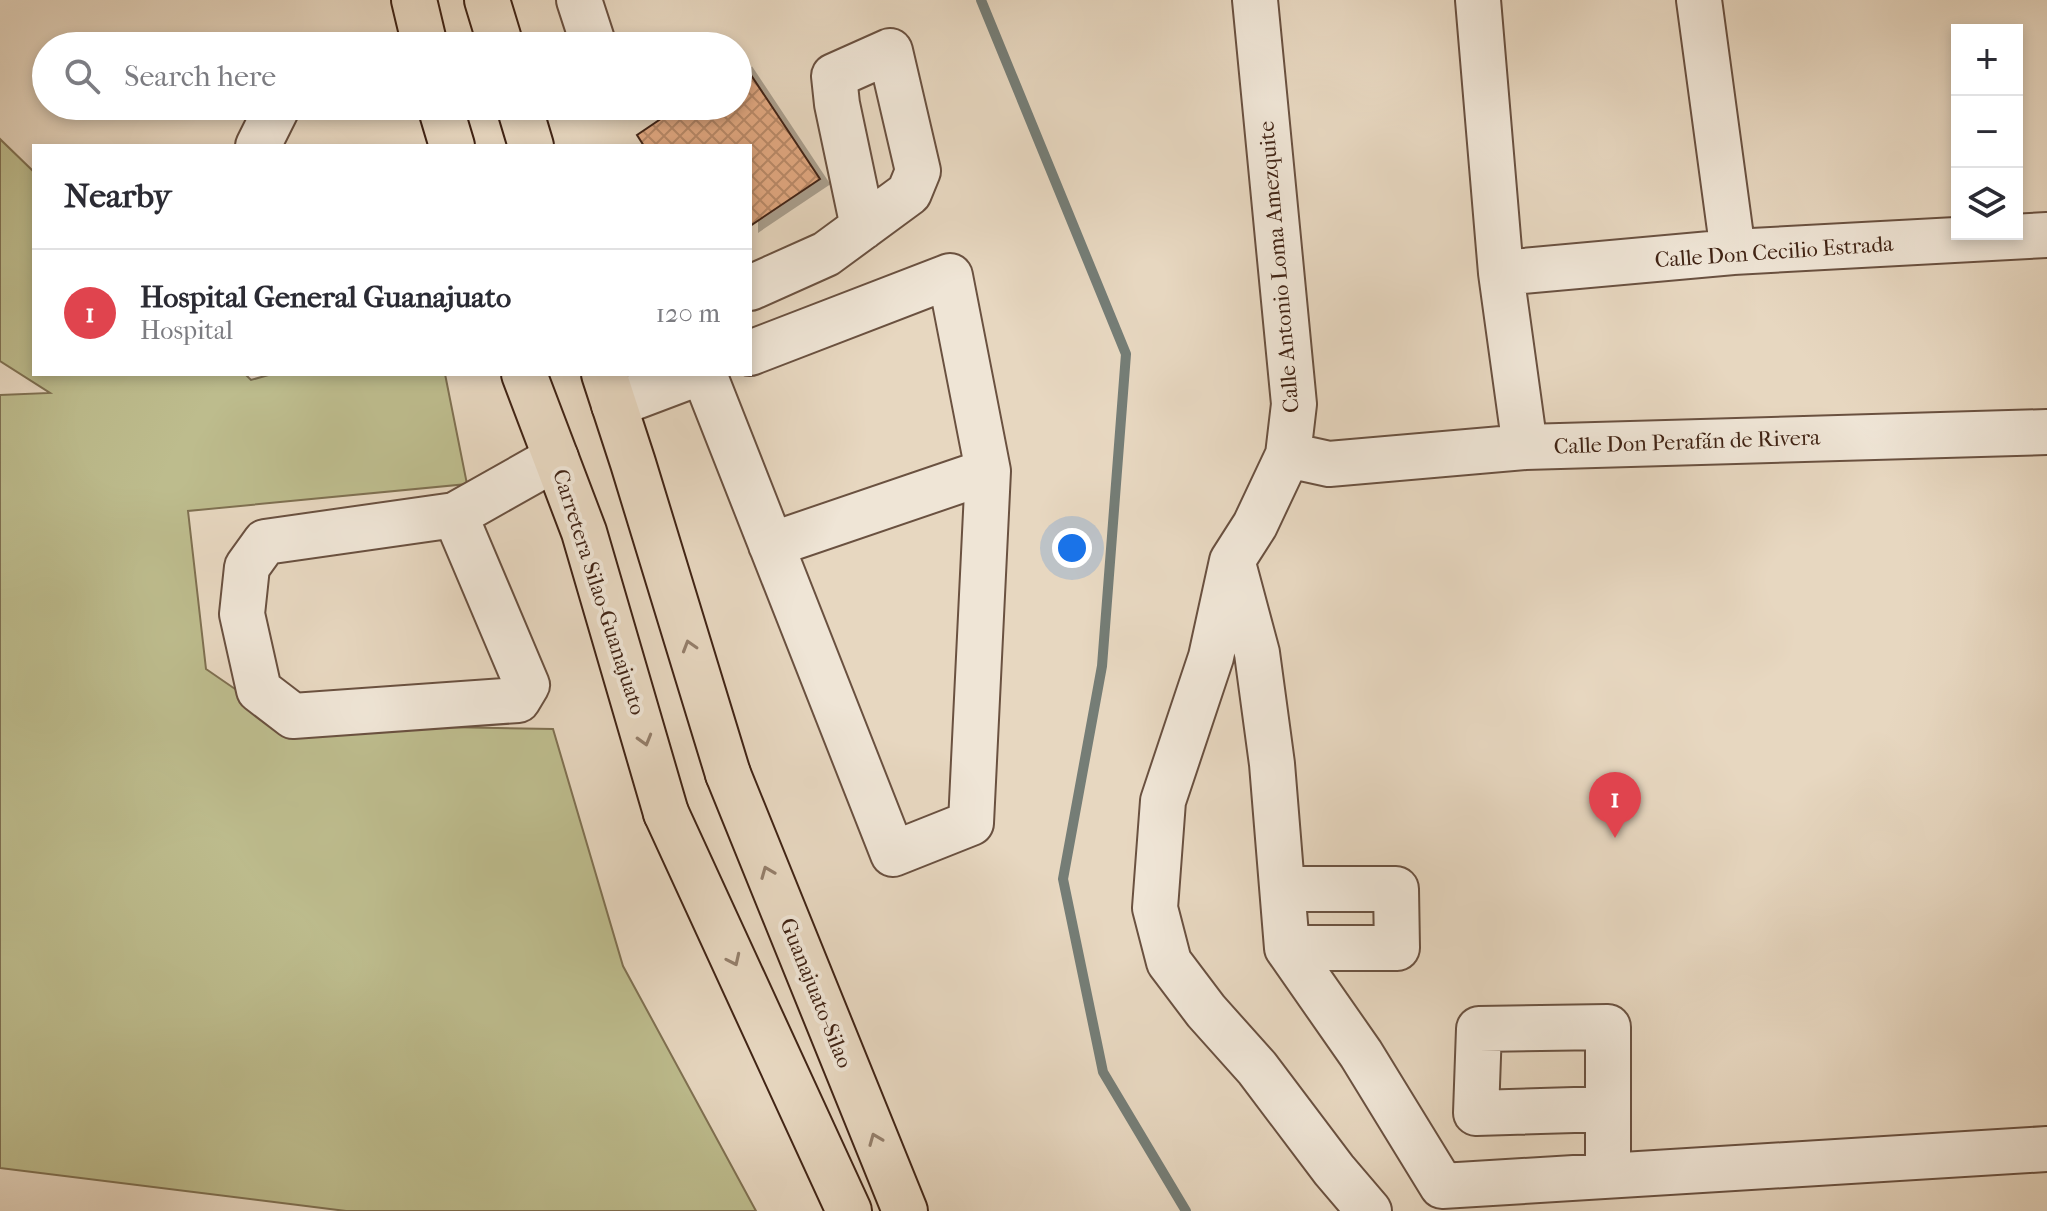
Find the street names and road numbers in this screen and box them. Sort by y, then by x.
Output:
street label: Calle Antonio Loma Amezquite [1253,120,1305,414]
street label: Calle Don Cecilio Estrada [1654,231,1895,273]
street label: Calle Don Perafán de Rivera [1553,424,1822,460]
street label: Carretera Silao-Guanajuato [547,466,651,718]
street label: Guanajuato-Silao [774,914,858,1072]

